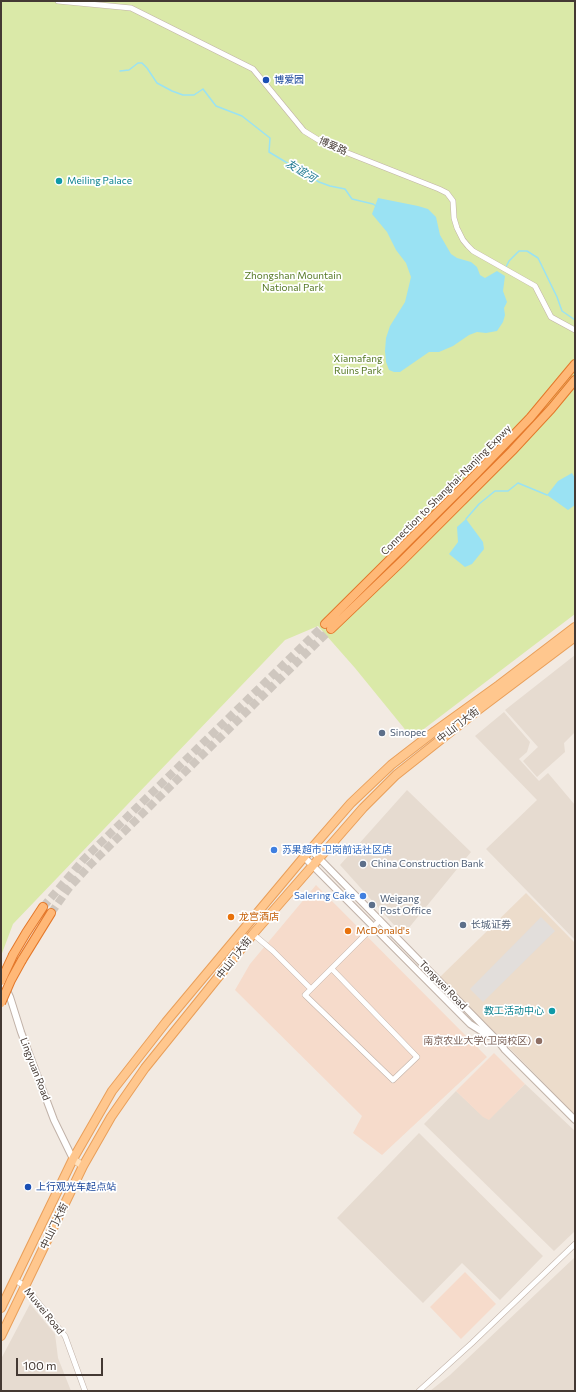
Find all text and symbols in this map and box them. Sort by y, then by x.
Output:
place label: 博爱园 [274,74,304,86]
marker: 博爱园 [261,75,271,85]
street label: 博爱路 [317,134,349,158]
water label: 友谊河 [283,157,319,185]
place label: Meiling Palace [67,175,132,187]
marker: Meiling Palace [54,176,64,186]
park label: Zhongshan Mountain National Park [244,270,342,294]
park label: Xiamafang Ruins Park [334,353,382,376]
street label: Connection to Shanghai-Nanjing Expwy [378,422,514,558]
street label: 中山门大街 [435,705,481,745]
place label: Sinopec [390,727,426,739]
marker: Sinopec [377,728,387,738]
place label: 苏果超市卫岗前话社区店 [282,844,392,856]
marker: 苏果超市卫岗前话社区店 [269,845,279,855]
place label: China Construction Bank [371,858,484,870]
marker: China Construction Bank [358,859,368,869]
place label: Salering Cake [294,890,355,902]
marker: Salering Cake [358,891,368,901]
place label: Weigang Post Office [380,893,431,916]
marker: Weigang Post Office [367,900,377,910]
place label: 龙宫酒店 [239,911,279,923]
marker: 龙宫酒店 [226,912,236,922]
place label: 长城证券 [471,919,511,931]
marker: 长城证券 [458,920,468,930]
place label: McDonald's [356,925,410,937]
marker: McDonald's [343,926,353,936]
street label: 中山门大街 [214,935,254,981]
street label: Tongwei Road [417,958,469,1012]
place label: 教工活动中心 [484,1005,544,1017]
marker: 教工活动中心 [547,1006,557,1016]
place label: 南京农业大学(卫岗校区) [423,1035,531,1047]
street label: Lingyuan Road [17,1036,53,1102]
marker: 南京农业大学(卫岗校区) [534,1036,544,1046]
place label: 上行观光车起点站 [36,1181,116,1193]
marker: 上行观光车起点站 [23,1182,33,1192]
street label: 中山门大街 [38,1201,70,1251]
street label: Muwei Road [22,1285,66,1337]
scale bar [18,1350,105,1376]
text: 100 m [23,1358,57,1372]

